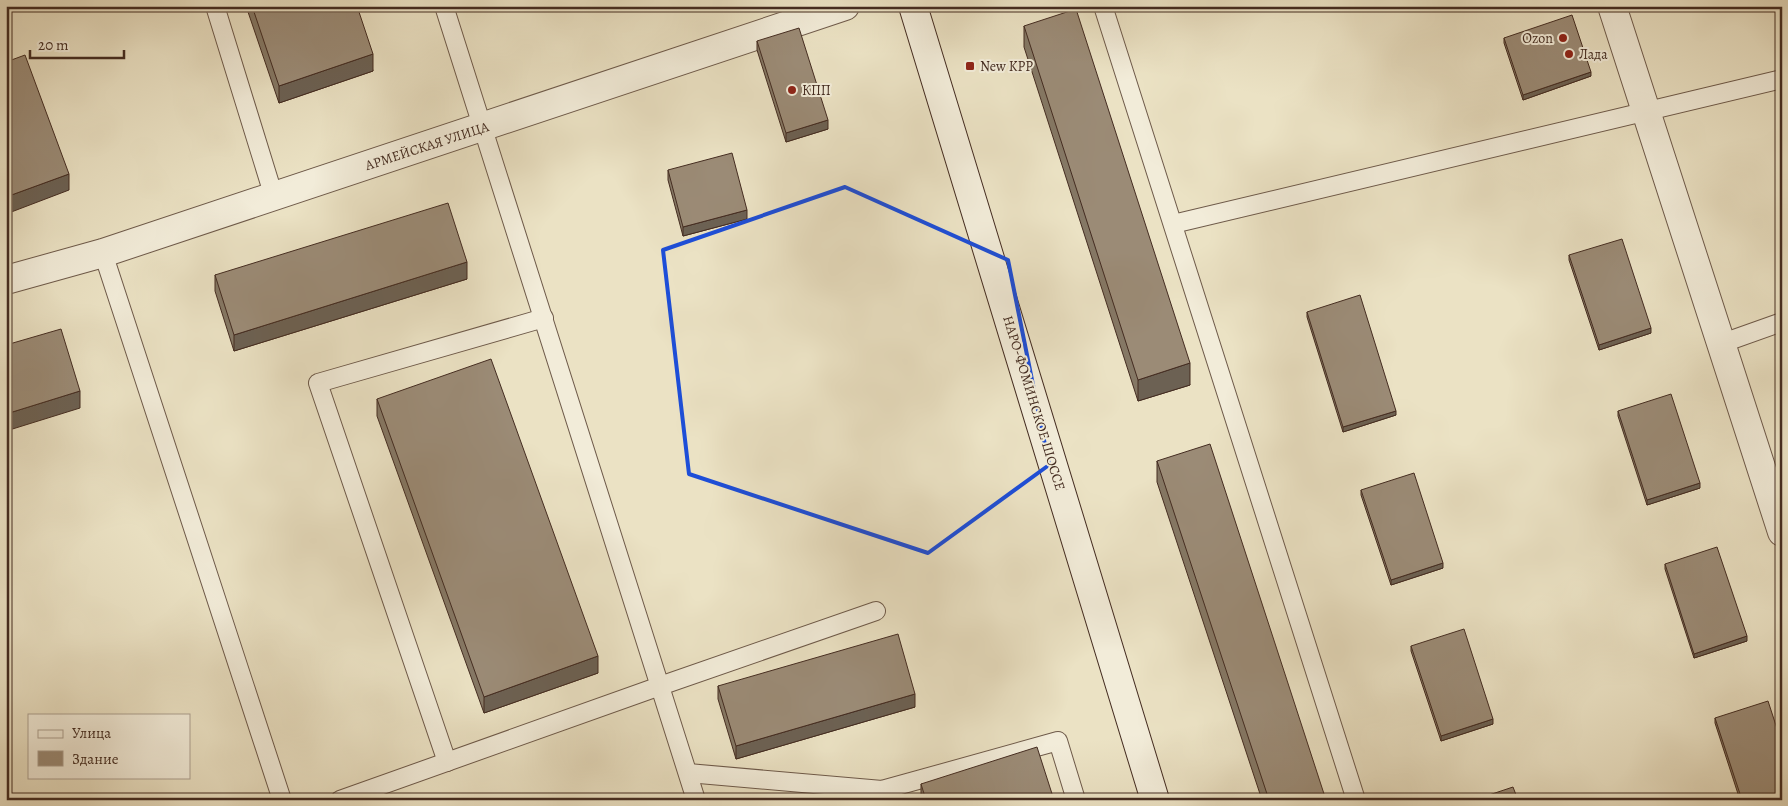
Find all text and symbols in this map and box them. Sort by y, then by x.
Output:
scale bar [30,28,124,60]
place label: Ozon [1522,29,1553,48]
marker: Ozon [1557,32,1569,44]
text: 20 m [38,35,69,55]
place label: Лада [1579,45,1608,64]
marker: Лада [1563,48,1575,60]
place label: New KPP [980,57,1033,76]
marker: New KPP [964,60,976,72]
place label: КПП [802,81,831,100]
marker: КПП [786,84,798,96]
street label: АРМЕЙСКАЯ УЛИЦА [362,117,492,175]
street label: НАРО-ФОМИНСКОЕ ШОССЕ [998,313,1070,493]
legend [28,714,190,778]
text: Улица [72,723,111,743]
text: Здание [72,749,119,769]

